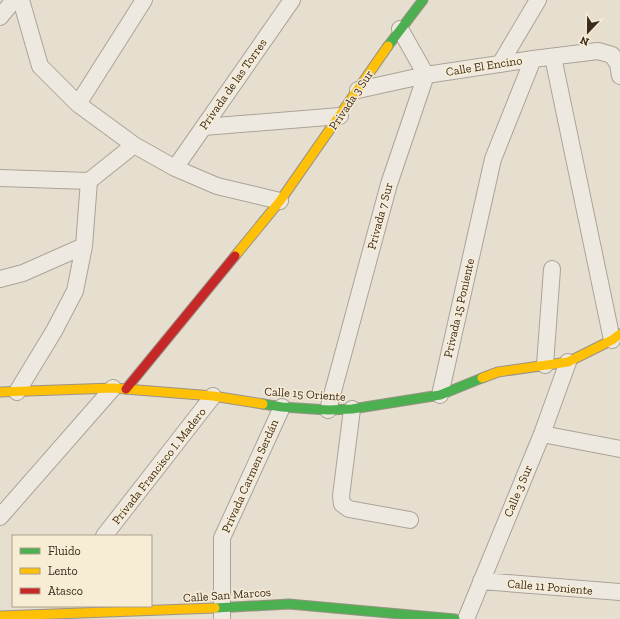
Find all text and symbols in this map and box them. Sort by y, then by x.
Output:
north arrow [568,12,608,52]
text: N [578,33,591,48]
street label: Privada de las Torres [196,36,270,132]
street label: Calle El Encino [445,53,523,79]
street label: Privada 3 Sur [326,68,376,132]
street label: Privada 7 Sur [364,181,396,251]
street label: Privada 15 Poniente [441,257,477,359]
street label: Calle 15 Oriente [264,384,347,404]
street label: Privada Francisco I. Madero [109,405,209,527]
street label: Privada Carmen Serdán [219,417,281,535]
street label: Calle 3 Sur [501,463,535,519]
legend [12,535,152,607]
text: Fluido [48,544,81,558]
text: Lento [48,564,78,578]
street label: Calle 11 Poniente [507,576,594,598]
text: Atasco [48,584,83,598]
street label: Calle San Marcos [182,585,272,605]

